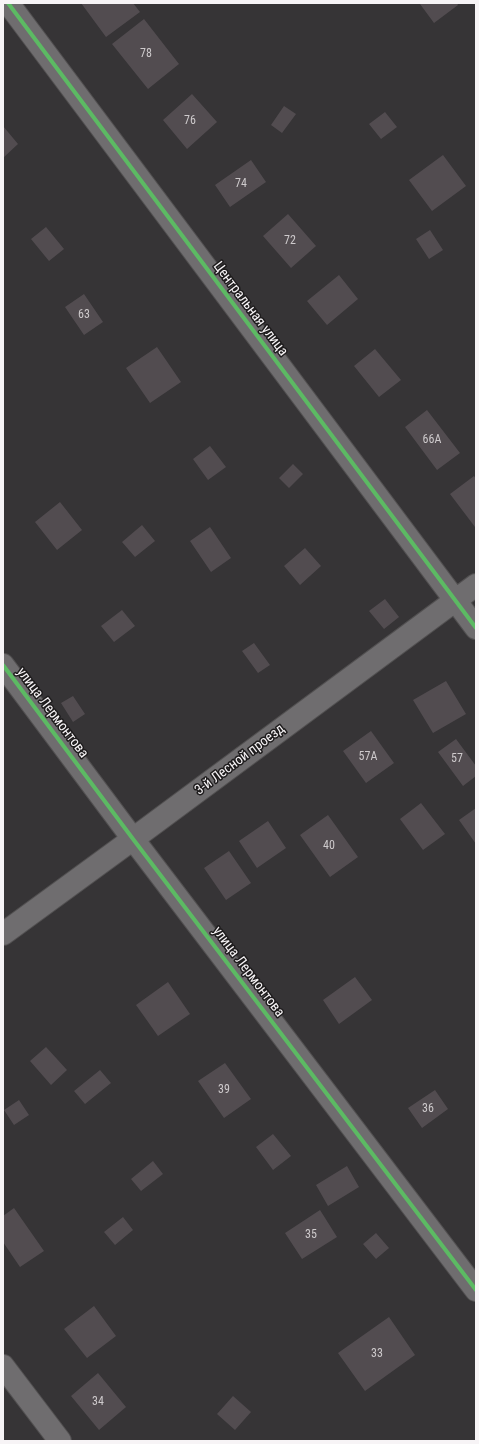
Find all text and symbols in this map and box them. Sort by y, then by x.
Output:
house number: 78 [140,47,152,61]
house number: 76 [184,114,196,128]
house number: 74 [235,177,247,191]
house number: 72 [284,234,296,248]
street label: Центральная улица [209,259,291,359]
house number: 63 [78,308,90,322]
house number: 66А [423,433,441,447]
street label: улица Лермонтова [13,664,91,762]
street label: 3-й Лесной проезд [192,721,288,799]
house number: 57А [359,750,377,764]
house number: 57 [451,752,463,766]
house number: 40 [323,839,335,853]
street label: улица Лермонтова [209,923,287,1021]
house number: 39 [218,1083,230,1097]
house number: 36 [422,1102,434,1116]
house number: 35 [305,1228,317,1242]
house number: 33 [371,1347,383,1361]
house number: 34 [92,1395,104,1409]

